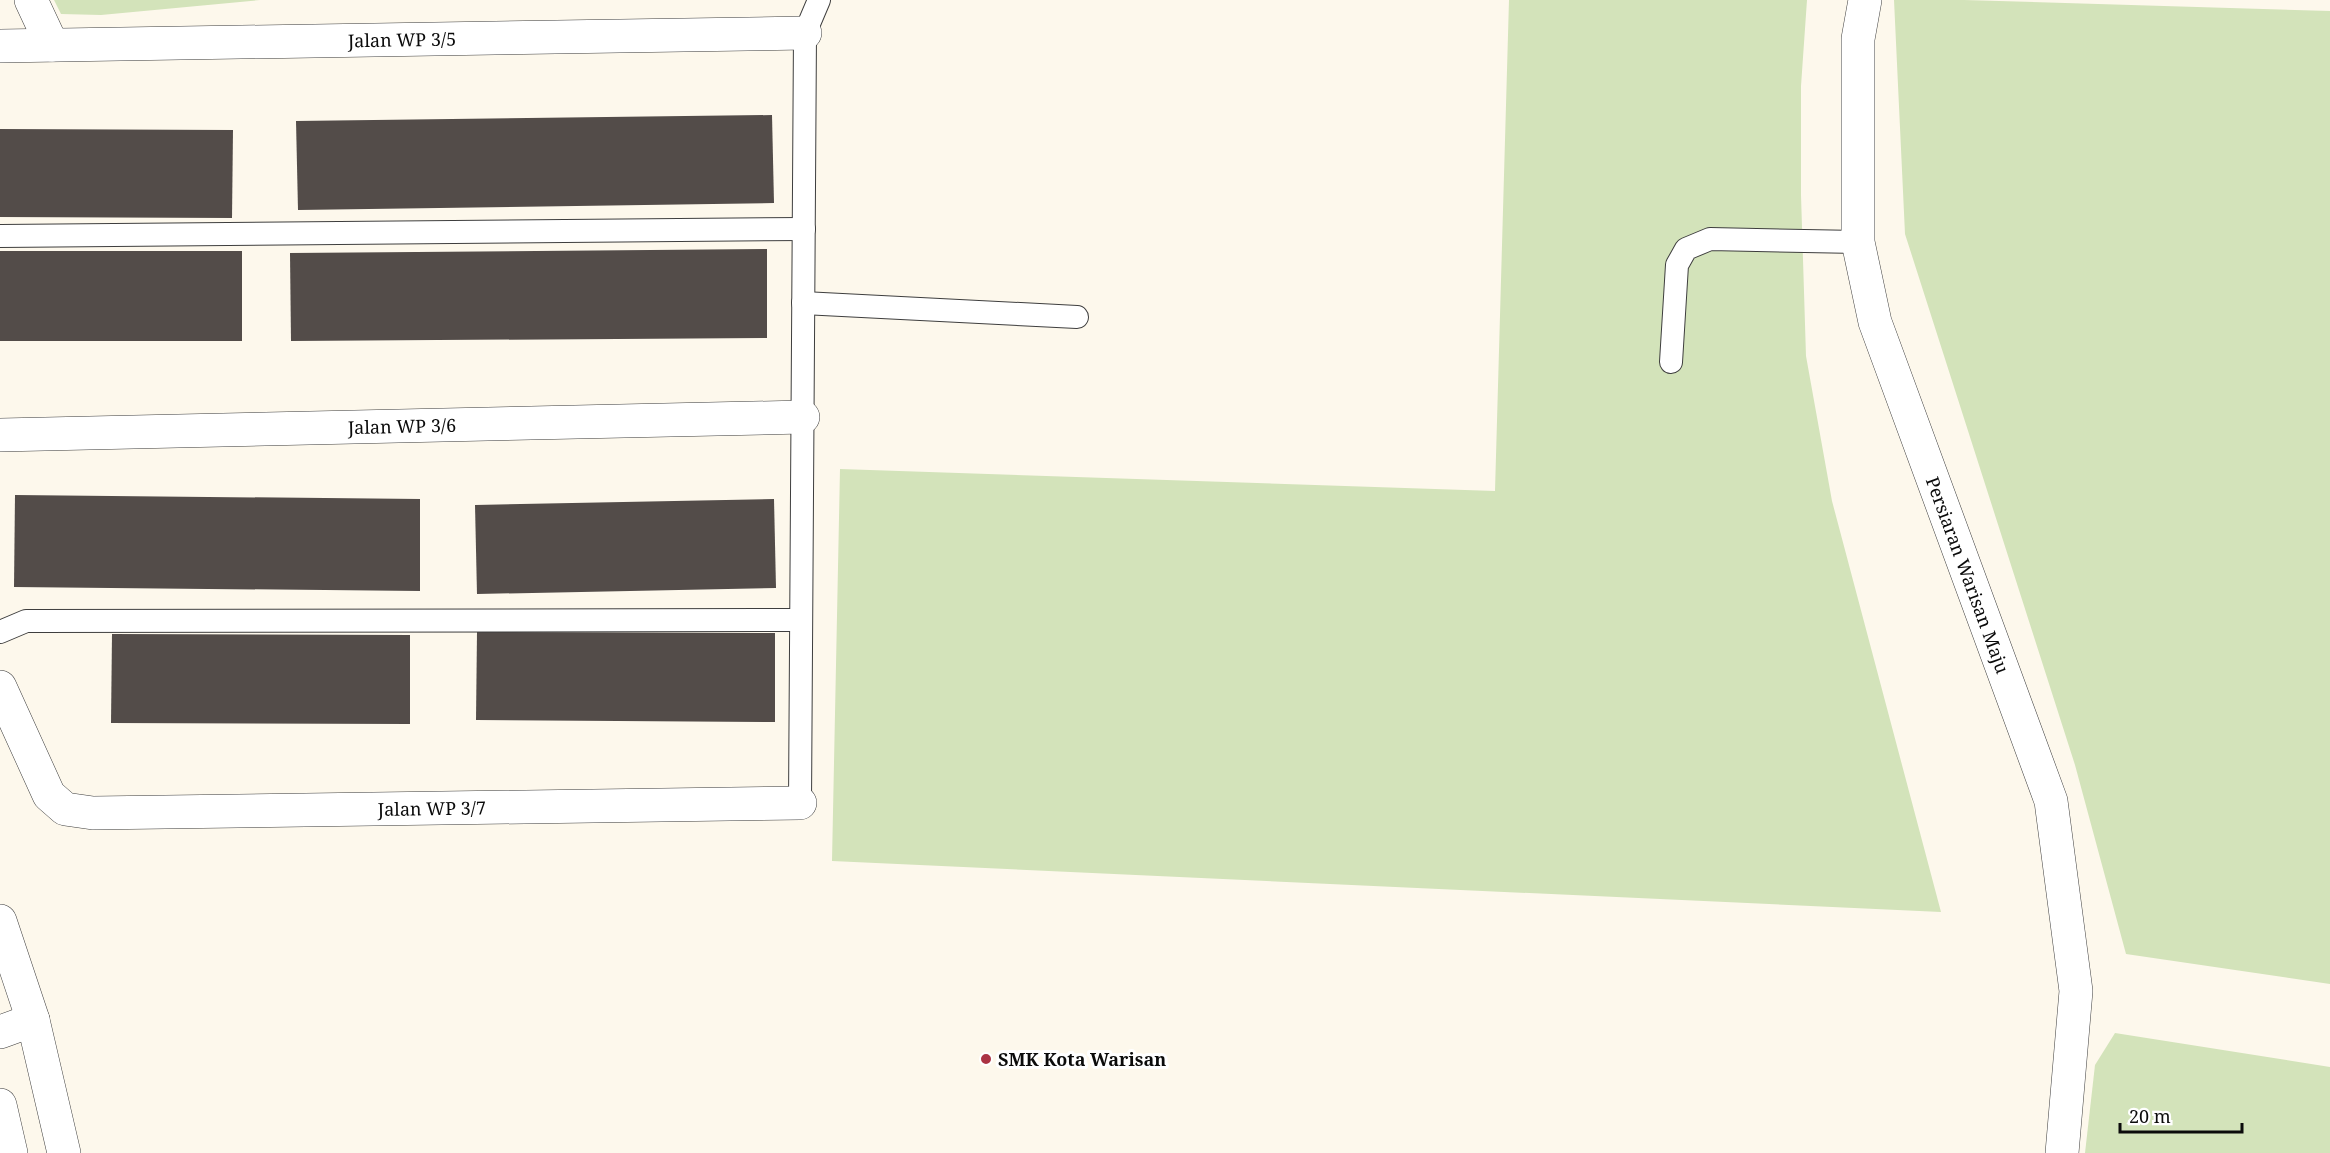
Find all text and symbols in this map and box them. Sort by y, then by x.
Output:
street label: Jalan WP 3/5 [347,27,456,52]
street label: Jalan WP 3/6 [346,413,456,439]
street label: Persiaran Warisan Maju [1921,473,2015,677]
street label: Jalan WP 3/7 [376,795,486,821]
place label: SMK Kota Warisan [998,1047,1166,1071]
marker: SMK Kota Warisan [979,1052,993,1066]
scale bar [2120,1096,2242,1134]
text: 20 m [2129,1104,2171,1128]

